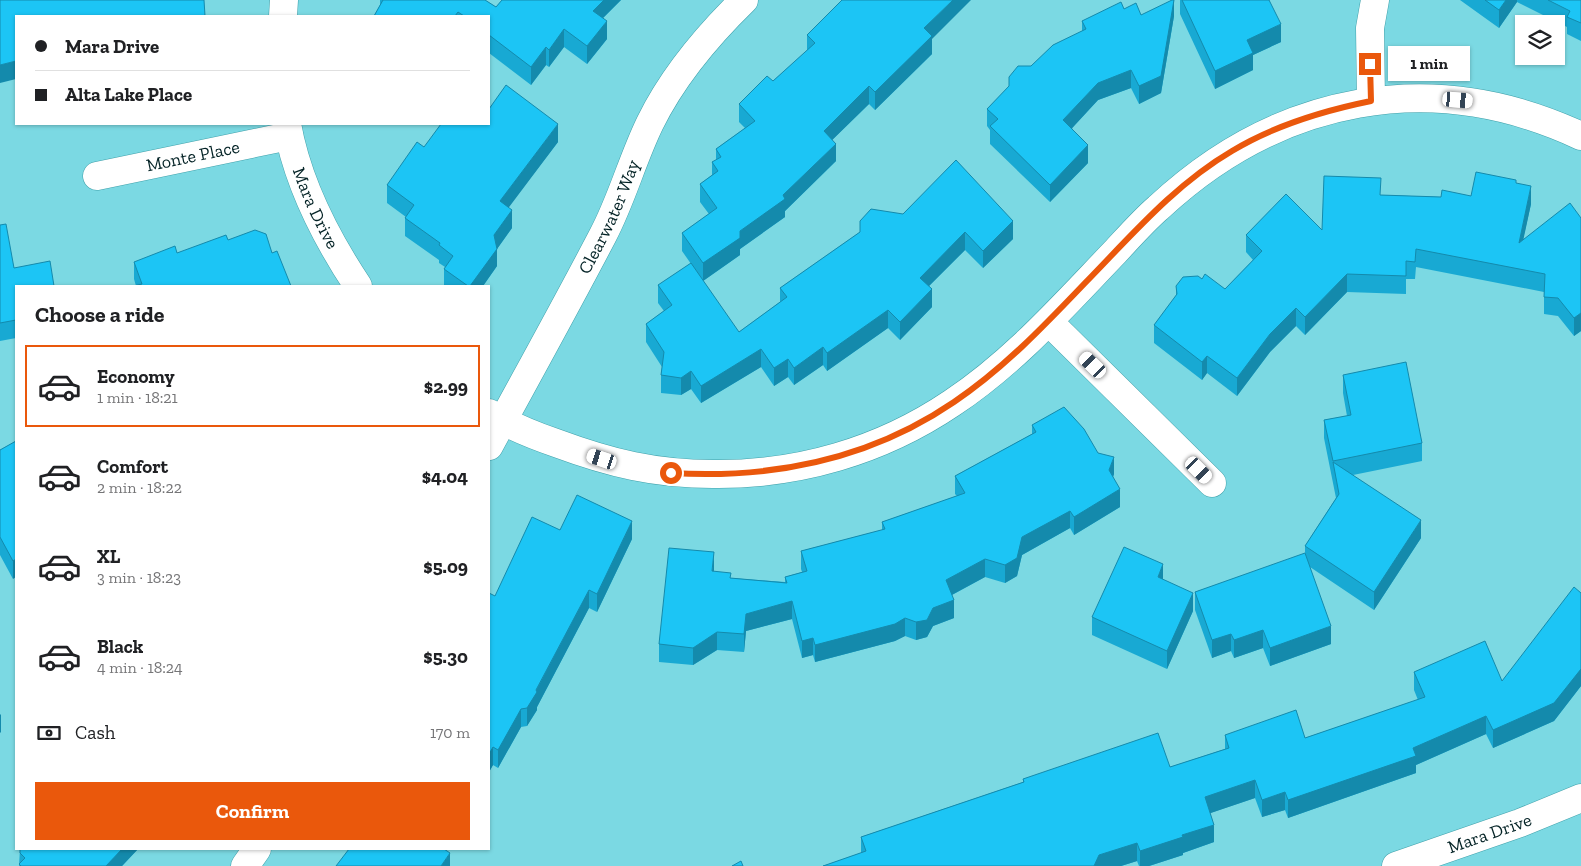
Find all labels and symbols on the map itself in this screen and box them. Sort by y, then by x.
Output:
callout: 1 min [1388,46,1470,82]
route end [1359,53,1381,75]
car [1442,91,1473,109]
street label: Monte Place [144,136,242,176]
street label: Clearwater Way [574,156,645,278]
street label: Mara Drive [288,164,344,253]
car [1077,349,1109,381]
car [585,447,618,471]
car [1183,454,1214,486]
route start [660,462,682,484]
street label: Mara Drive [1445,809,1535,858]

